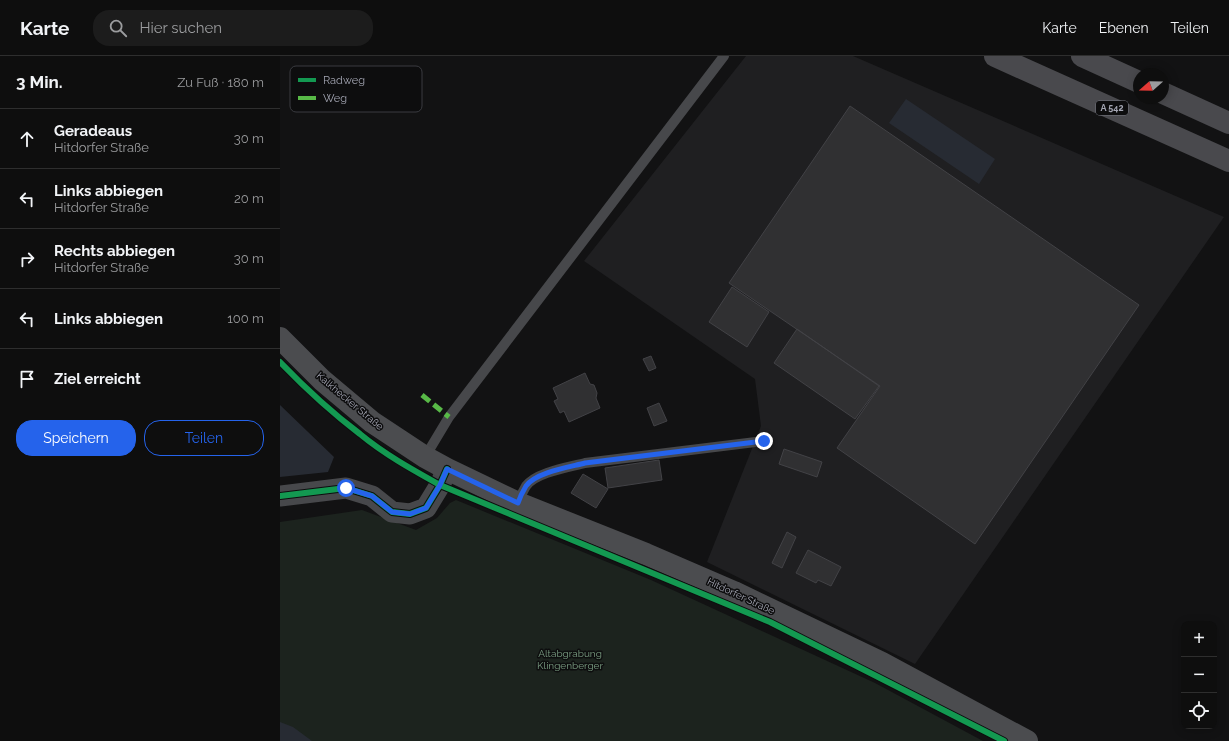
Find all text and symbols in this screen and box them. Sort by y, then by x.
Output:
search box [93,10,373,46]
text: Karte [20,17,69,39]
icon: search [107,17,129,39]
text: Hier suchen [139,19,222,37]
text: Karte [1042,20,1077,36]
text: Ebenen [1099,20,1149,36]
text: Teilen [1171,20,1209,36]
legend [290,66,422,112]
north arrow [1133,68,1169,104]
text: 3 Min. [16,72,63,92]
text: Radweg [323,74,365,87]
text: Zu Fuß · 180 m [177,75,264,90]
text: Weg [323,92,347,105]
road number: A 542 [1096,101,1128,115]
text: Geradeaus [54,122,132,140]
icon: ahead [16,128,38,150]
text: 30 m [234,131,264,146]
text: Hitdorfer Straße [54,140,149,155]
text: Links abbiegen [54,182,163,200]
icon: left [16,188,38,210]
text: 20 m [234,191,264,206]
text: Hitdorfer Straße [54,200,149,215]
text: Rechts abbiegen [54,242,175,260]
icon: right [16,248,38,270]
text: 30 m [234,251,264,266]
text: Hitdorfer Straße [54,260,149,275]
icon: left [16,308,38,330]
text: Links abbiegen [54,310,163,328]
text: 100 m [227,311,264,326]
icon: arrive [16,368,38,390]
text: Ziel erreicht [54,370,141,388]
street label: Kalkhecker Straße [314,370,386,432]
button: Speichern [16,420,136,456]
button: Teilen [144,420,264,456]
route end [755,432,773,450]
route start [337,479,355,497]
street label: Hitdorfer Straße [706,576,777,616]
map controls [1181,621,1217,729]
button: + [1181,621,1217,657]
park label: Altabgrabung Klingenberger [537,648,603,671]
button: − [1181,657,1217,693]
button: locate [1181,693,1217,729]

